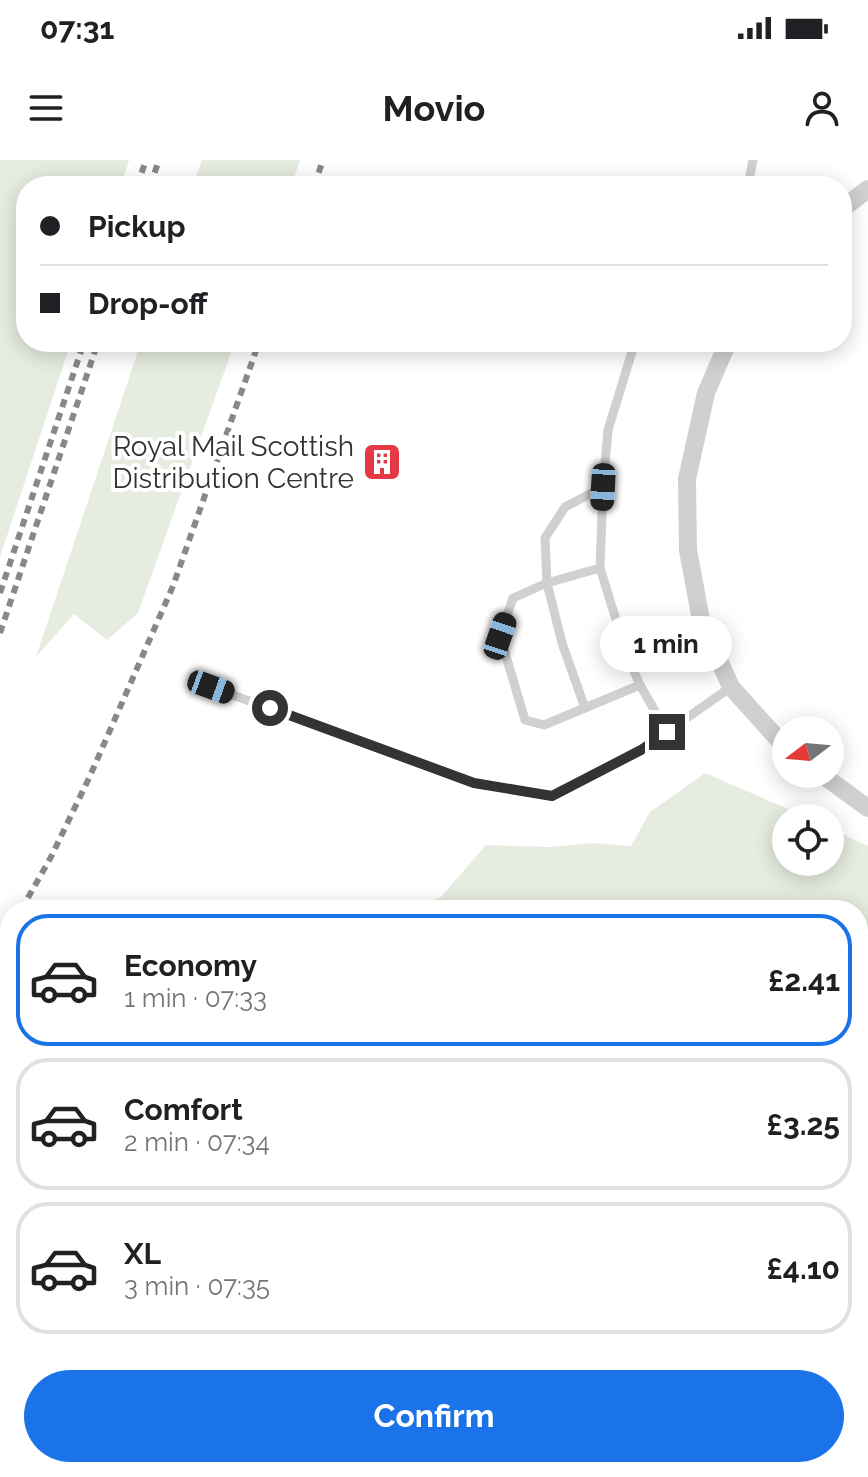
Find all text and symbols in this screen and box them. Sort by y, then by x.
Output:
text: 07:31 [40,11,114,46]
icon: menu [24,86,68,130]
icon: person [800,86,844,130]
text: Movio [383,87,485,129]
text: Pickup [88,209,186,244]
text: Drop-off [88,286,208,321]
place label: Royal Mail Scottish Distribution Centre [113,430,354,495]
building icon: Royal Mail Scottish Distribution Centre [361,441,403,483]
car [590,462,616,512]
car [481,609,519,663]
callout: 1 min [601,616,733,672]
text: 1 min [633,629,699,659]
car [184,668,238,706]
route start [252,690,288,726]
route end [649,714,685,750]
north arrow [772,716,844,788]
map controls [772,716,844,876]
button: locate [772,804,844,876]
icon: car [28,944,100,1016]
text: Economy [124,948,257,983]
text: £2.41 [768,963,840,998]
text: 1 min · 07:33 [124,983,267,1013]
icon: car [28,1088,100,1160]
text: Comfort [124,1092,243,1127]
text: £3.25 [767,1107,840,1142]
text: 2 min · 07:34 [124,1127,270,1157]
icon: car [28,1232,100,1304]
text: XL [124,1236,161,1271]
text: £4.10 [767,1251,840,1286]
text: 3 min · 07:35 [124,1271,270,1301]
button: Confirm [24,1370,844,1462]

